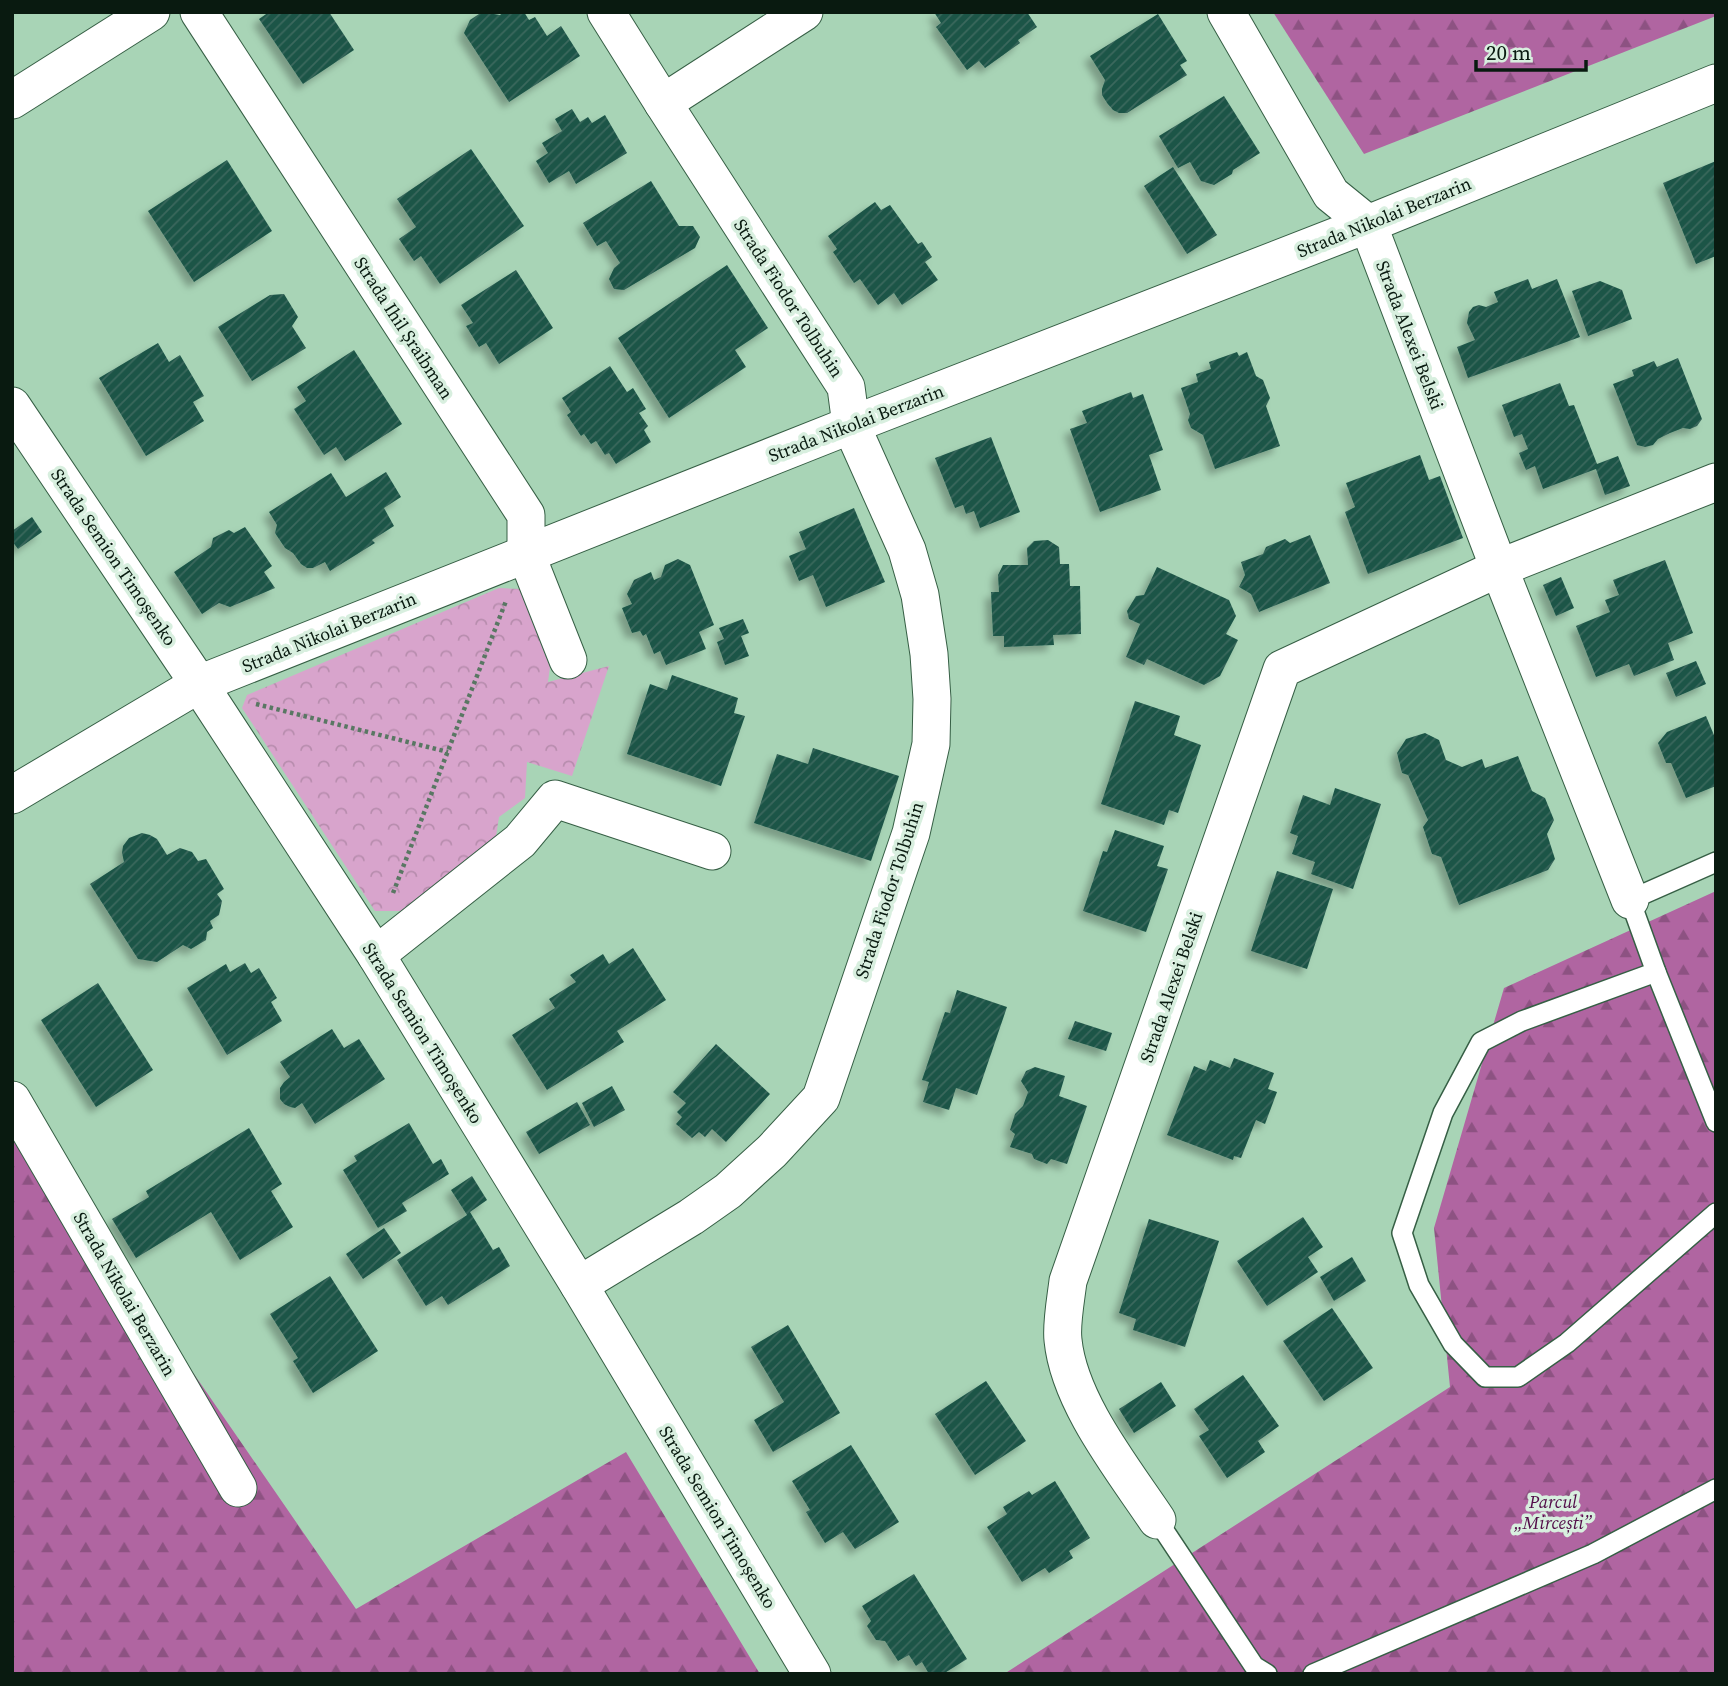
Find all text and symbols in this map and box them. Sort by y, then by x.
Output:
scale bar [1476,28,1586,72]
text: 20 m [1486,38,1531,67]
street label: Strada Nikolai Berzarin [1293,171,1475,263]
street label: Strada Fiodor Tolbuhin [728,214,850,382]
street label: Strada Ihil Șraibman [349,252,459,404]
street label: Strada Alexei Belski [1370,257,1450,413]
street label: Strada Nikolai Berzarin [765,378,947,468]
street label: Strada Semion Timoșenko [45,463,183,651]
street label: Strada Nikolai Berzarin [238,586,420,678]
street label: Strada Fiodor Tolbuhin [849,798,929,982]
street label: Strada Alexei Belski [1134,908,1208,1066]
street label: Strada Semion Timoșenko [357,938,489,1128]
street label: Strada Nikolai Berzarin [68,1207,182,1381]
street label: Strada Semion Timoșenko [653,1421,783,1613]
park label: Parcul „Mircești” [1513,1489,1592,1535]

